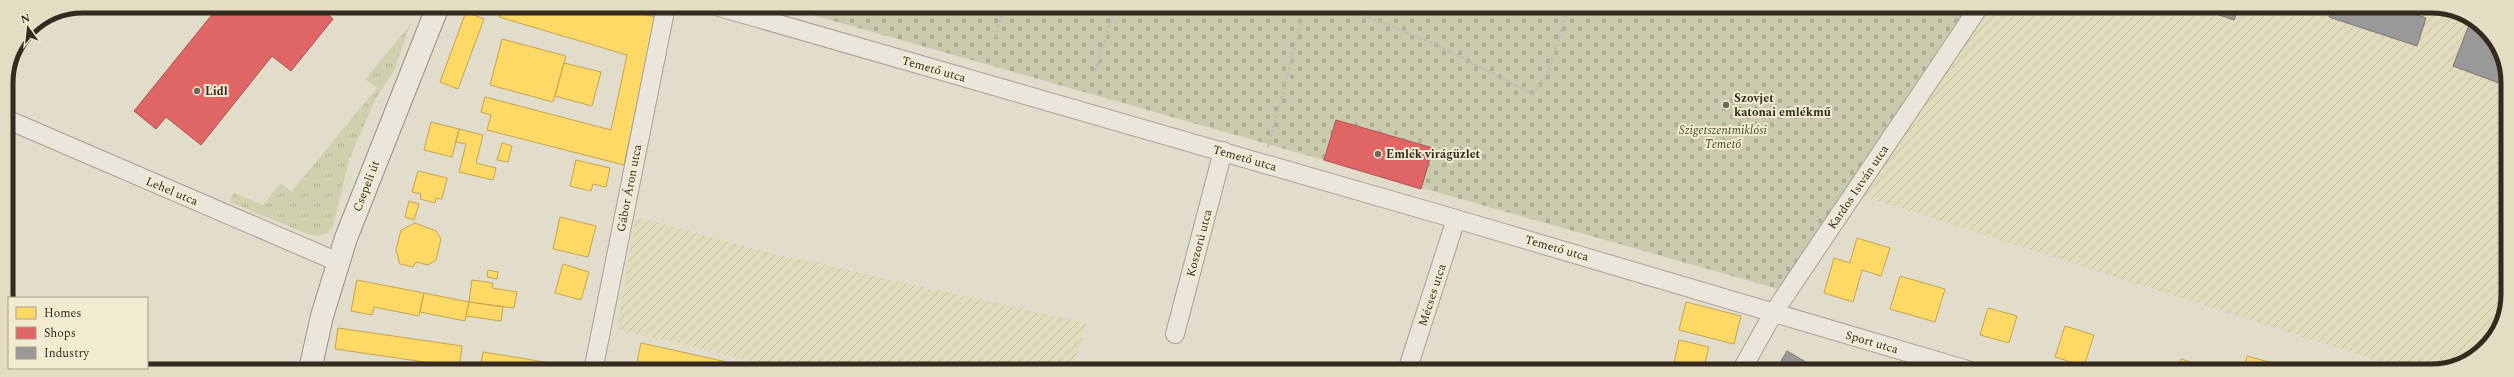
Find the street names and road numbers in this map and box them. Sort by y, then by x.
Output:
street label: Temető utca [900,51,968,88]
street label: Temető utca [1211,140,1279,177]
street label: Kardos István utca [1823,141,1894,233]
street label: Gábor Áron utca [612,143,647,234]
street label: Csepeli út [348,158,385,215]
street label: Lehel utca [143,172,201,211]
street label: Koszorú utca [1181,207,1218,279]
street label: Temető utca [1523,230,1591,267]
street label: Mécses utca [1413,261,1452,329]
street label: Sport utca [1843,326,1901,359]

